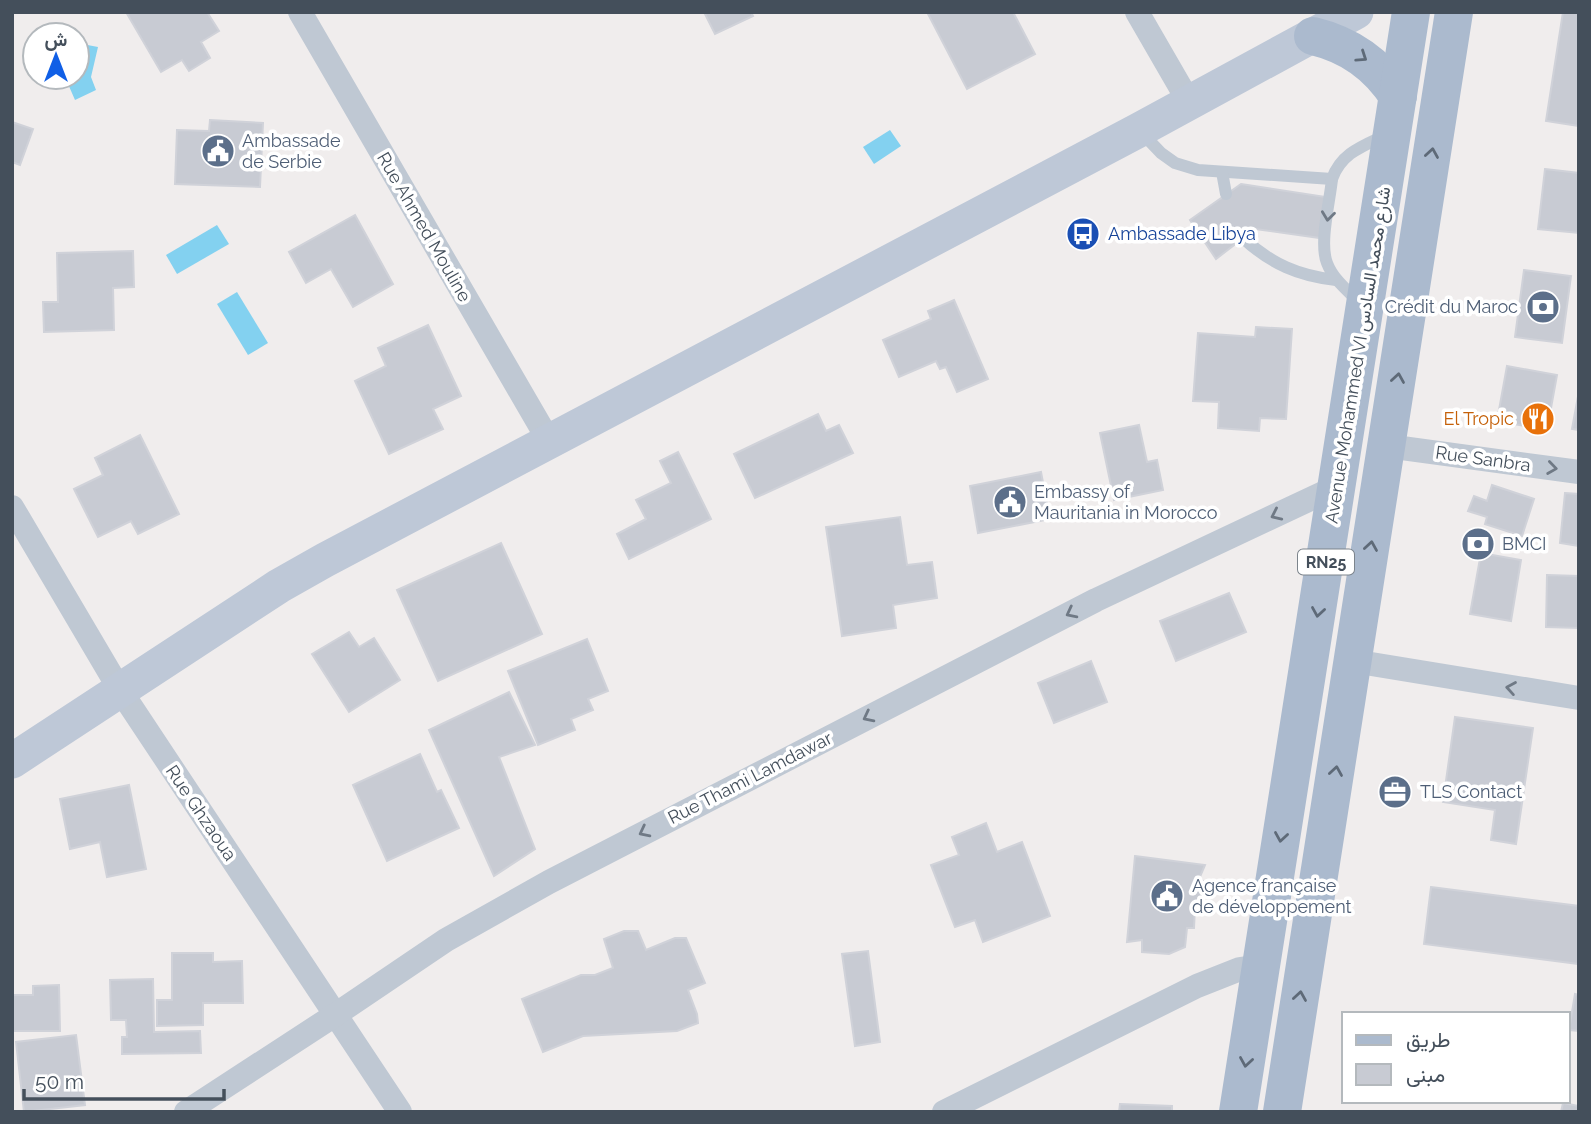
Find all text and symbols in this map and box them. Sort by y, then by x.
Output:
north arrow [21,21,91,91]
text: ش [45,28,68,51]
one-way arrow [1354,49,1367,62]
place label: Ambassade de Serbie [242,130,341,172]
public building icon: Ambassade de Serbie [199,132,237,170]
one-way arrow [1424,147,1439,159]
street label: Rue Ahmed Mouline [373,148,476,306]
street label: Avenue Mohammed VI شارع محمد السادس [1320,185,1397,525]
one-way arrow [1320,210,1335,221]
bus stop icon: Ambassade Libya [1064,215,1102,253]
place label: Ambassade Libya [1108,223,1256,244]
bank icon: Crédit du Maroc [1524,288,1562,326]
place label: Crédit du Maroc [1385,296,1518,317]
one-way arrow [1390,372,1405,384]
restaurant icon: El Tropic [1519,400,1557,438]
place label: El Tropic [1444,408,1514,429]
street label: Rue Sanbra [1434,441,1532,476]
one-way arrow [1546,460,1558,475]
place label: Embassy of Mauritania in Morocco [1034,481,1218,523]
public building icon: Embassy of Mauritania in Morocco [991,483,1029,521]
one-way arrow [1271,507,1283,521]
bank icon: BMCI [1459,525,1497,563]
place label: BMCI [1502,533,1547,554]
one-way arrow [1363,541,1378,552]
road number: RN25 [1298,550,1354,575]
one-way arrow [1066,604,1078,618]
one-way arrow [1311,606,1326,618]
one-way arrow [1505,681,1517,696]
one-way arrow [863,708,876,722]
street label: Rue Thami Lamdawar [664,727,836,828]
street label: Rue Ghzaoua [162,761,241,864]
one-way arrow [1328,765,1343,777]
office icon: TLS Contact [1376,773,1414,811]
place label: TLS Contact [1420,781,1522,802]
one-way arrow [639,824,652,837]
one-way arrow [1274,831,1289,843]
place label: Agence française de développement [1192,875,1352,917]
public building icon: Agence française de développement [1148,877,1186,915]
one-way arrow [1292,990,1307,1002]
legend [1342,1012,1570,1103]
text: طريق [1406,1027,1451,1053]
one-way arrow [1239,1056,1254,1067]
scale bar [24,1058,224,1102]
text: مبنى [1406,1062,1445,1087]
text: 50 m [35,1069,84,1094]

